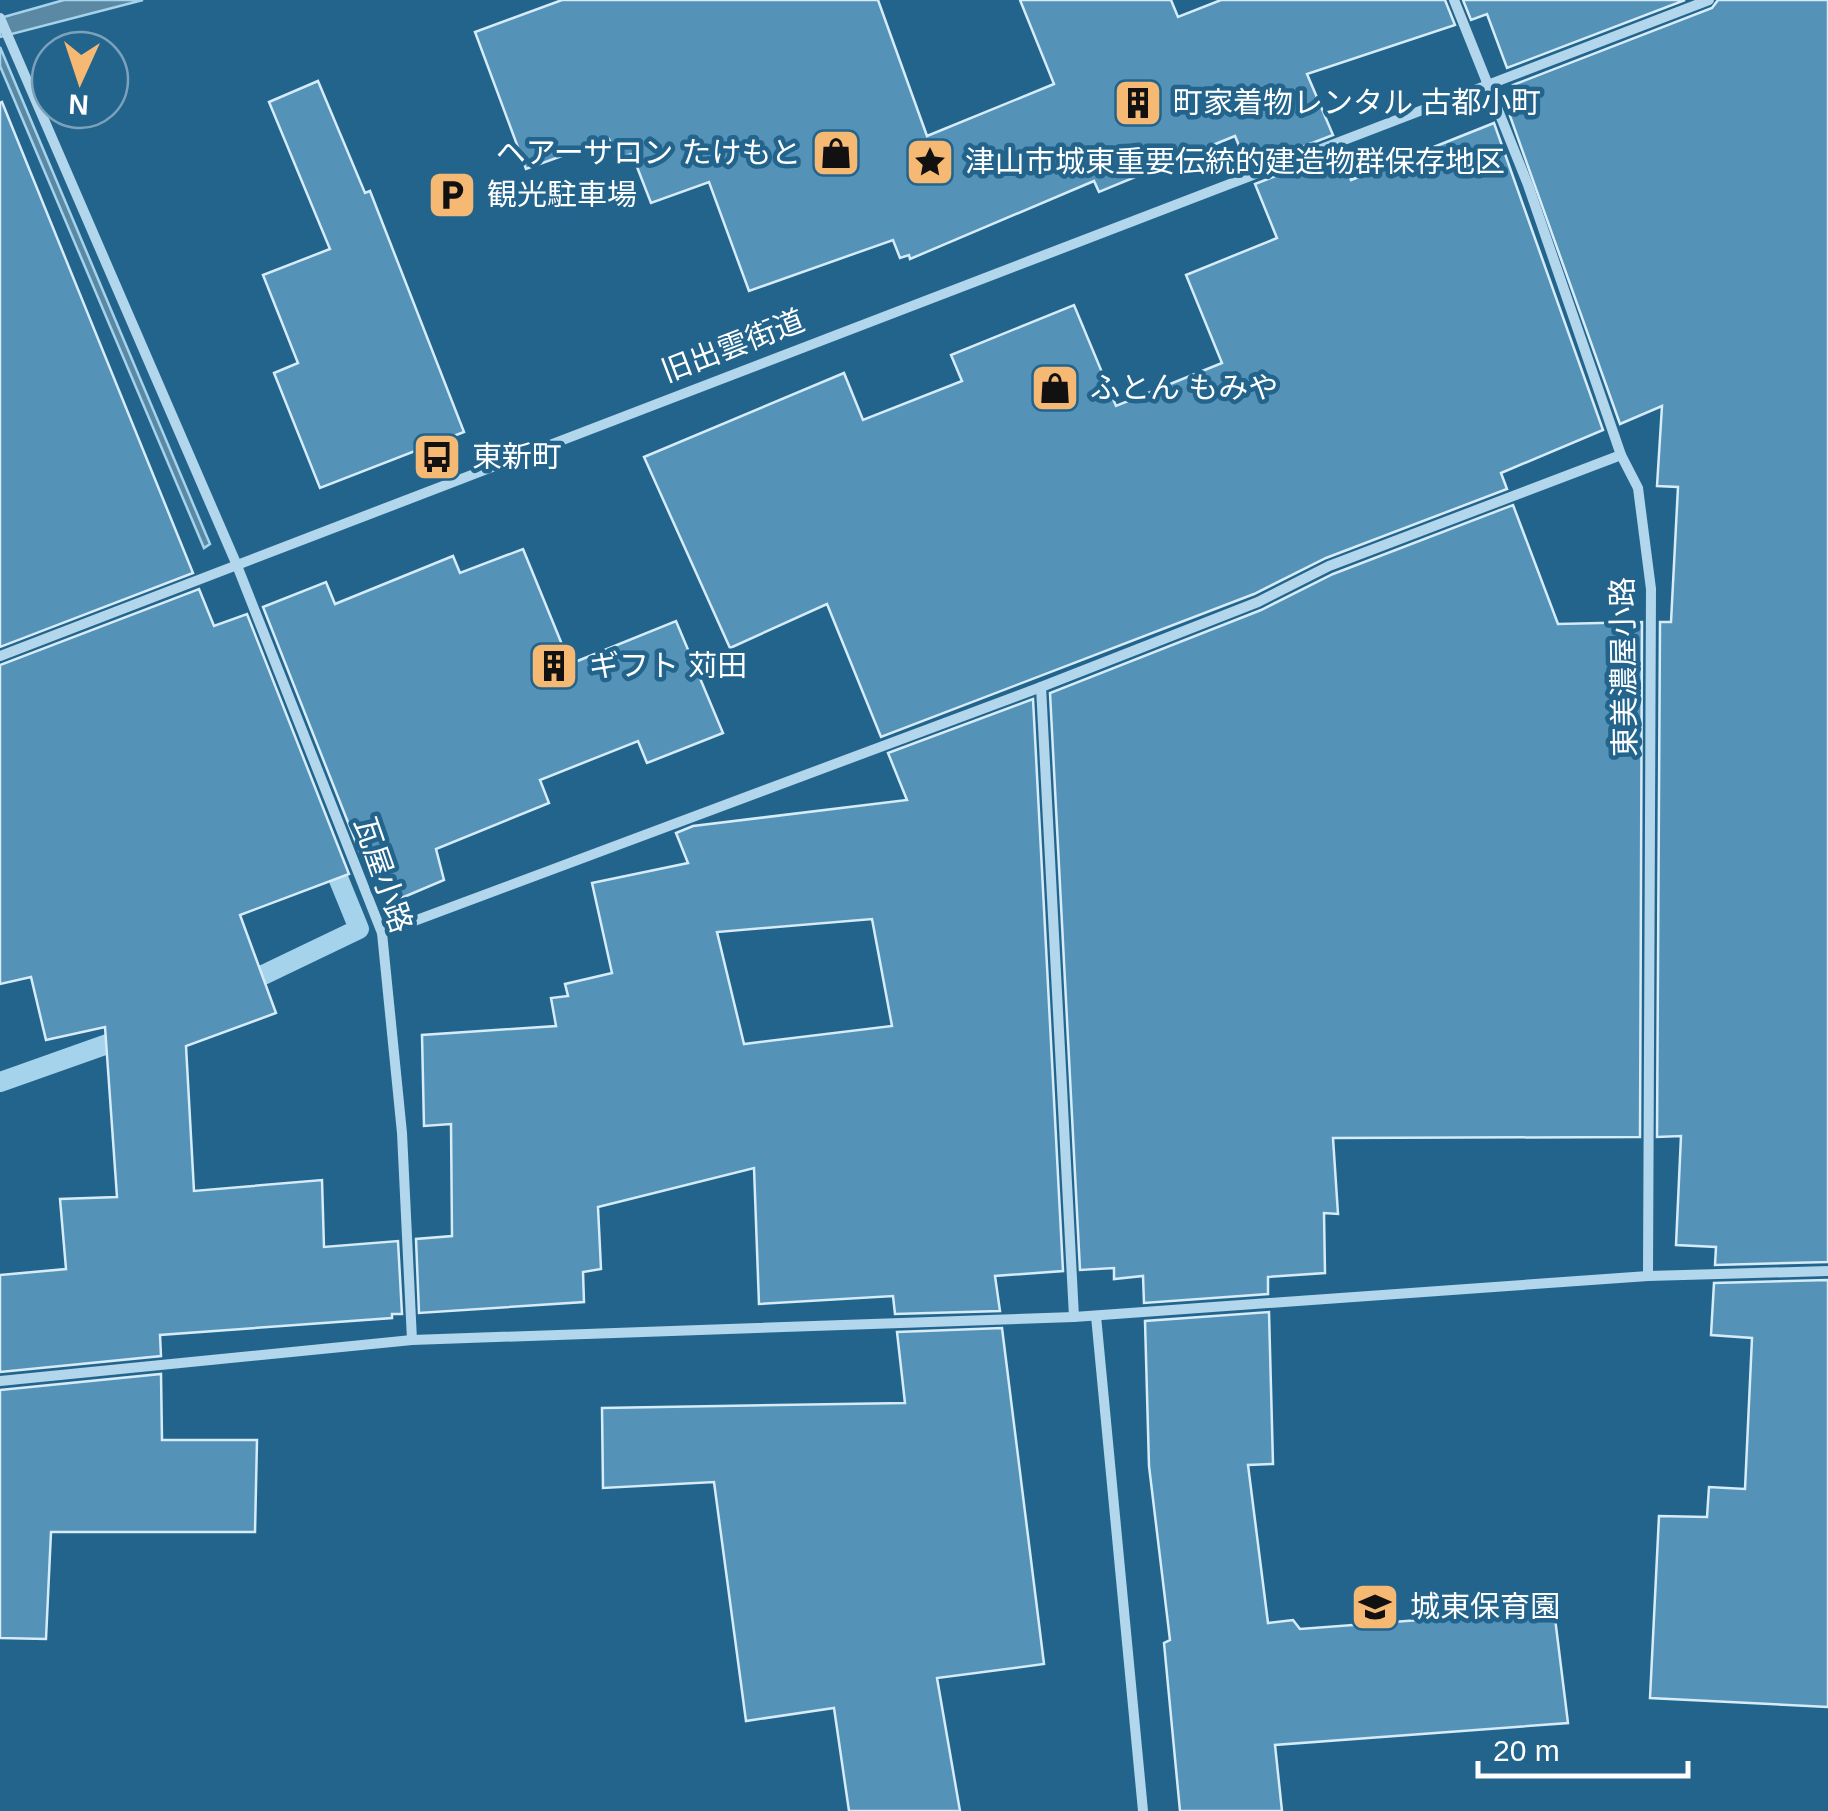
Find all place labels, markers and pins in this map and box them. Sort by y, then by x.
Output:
building icon: 町家着物レンタル 古都小町 [1112,77,1164,129]
place label: 町家着物レンタル 古都小町 [1173,86,1541,119]
shop icon: ヘアーサロン たけもと [810,127,862,179]
place label: ヘアーサロン たけもと [496,136,801,169]
place icon: 津山市城東重要伝統的建造物群保存地区 [904,136,956,188]
place label: 津山市城東重要伝統的建造物群保存地区 [965,145,1505,178]
parking icon: 観光駐車場 [426,169,478,221]
place label: 観光駐車場 [487,178,637,211]
shop icon: ふとん もみや [1029,362,1081,414]
place label: ふとん もみや [1090,371,1278,404]
bus stop icon: 東新町 [411,431,463,483]
place label: 東新町 [472,440,562,473]
building icon: ギフト 苅田 [528,640,580,692]
place label: ギフト 苅田 [589,649,747,682]
school or university icon: 城東保育園 [1349,1581,1401,1633]
place label: 城東保育園 [1410,1590,1560,1623]

